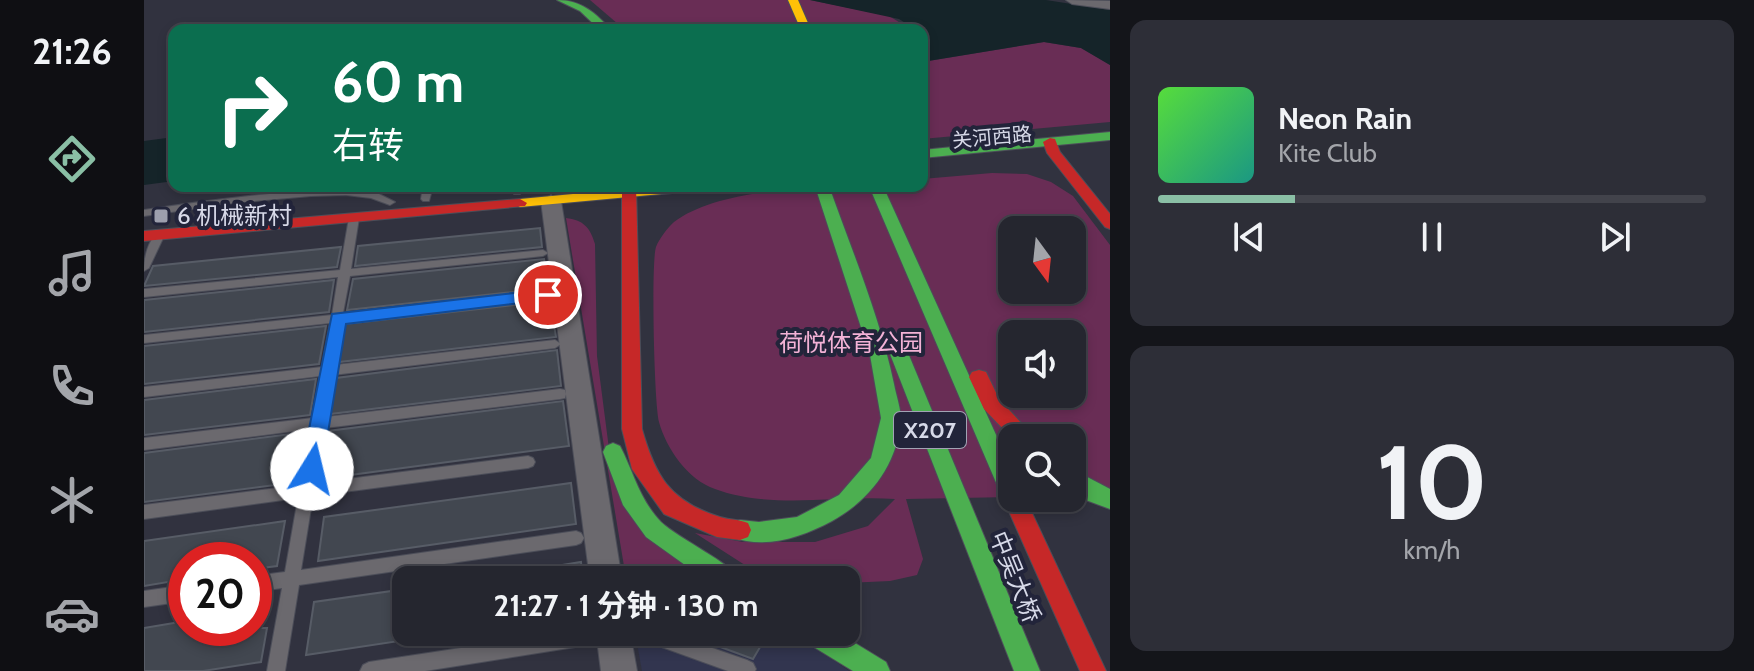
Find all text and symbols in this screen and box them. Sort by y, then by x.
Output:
text: 21:26 [32,29,112,73]
text: 60 m [332,48,464,116]
icon: right [200,56,304,160]
text: Neon Rain [1278,100,1412,137]
street label: 关河西路 [951,122,1033,152]
text: 右转 [332,123,404,167]
icon: directions [44,131,100,187]
text: Kite Club [1278,137,1377,169]
place label: 6 机械新村 [177,201,292,230]
marker: 6 机械新村 [152,207,170,225]
icon: previous [1227,215,1271,259]
icon: pause [1410,215,1454,259]
icon: next [1593,215,1637,259]
north arrow [998,216,1086,304]
map controls [998,216,1086,512]
icon: music [44,245,100,301]
pin [514,261,582,329]
icon: arrive [526,273,570,317]
button: sound [998,320,1086,408]
park label: 荷悦体育公园 [779,328,923,357]
icon: phone [44,358,100,414]
road number: X207 [894,412,966,448]
text: 10 [1376,419,1488,545]
button: search [998,424,1086,512]
position arrow [270,427,354,511]
icon: climate [44,472,100,528]
street label: 中吴大桥 [984,527,1047,627]
text: km/h [1404,534,1460,566]
speed limit sign: 20 [168,542,272,646]
icon: car [44,586,100,642]
text: 21:27 · 1 分钟 · 130 m [494,587,758,624]

